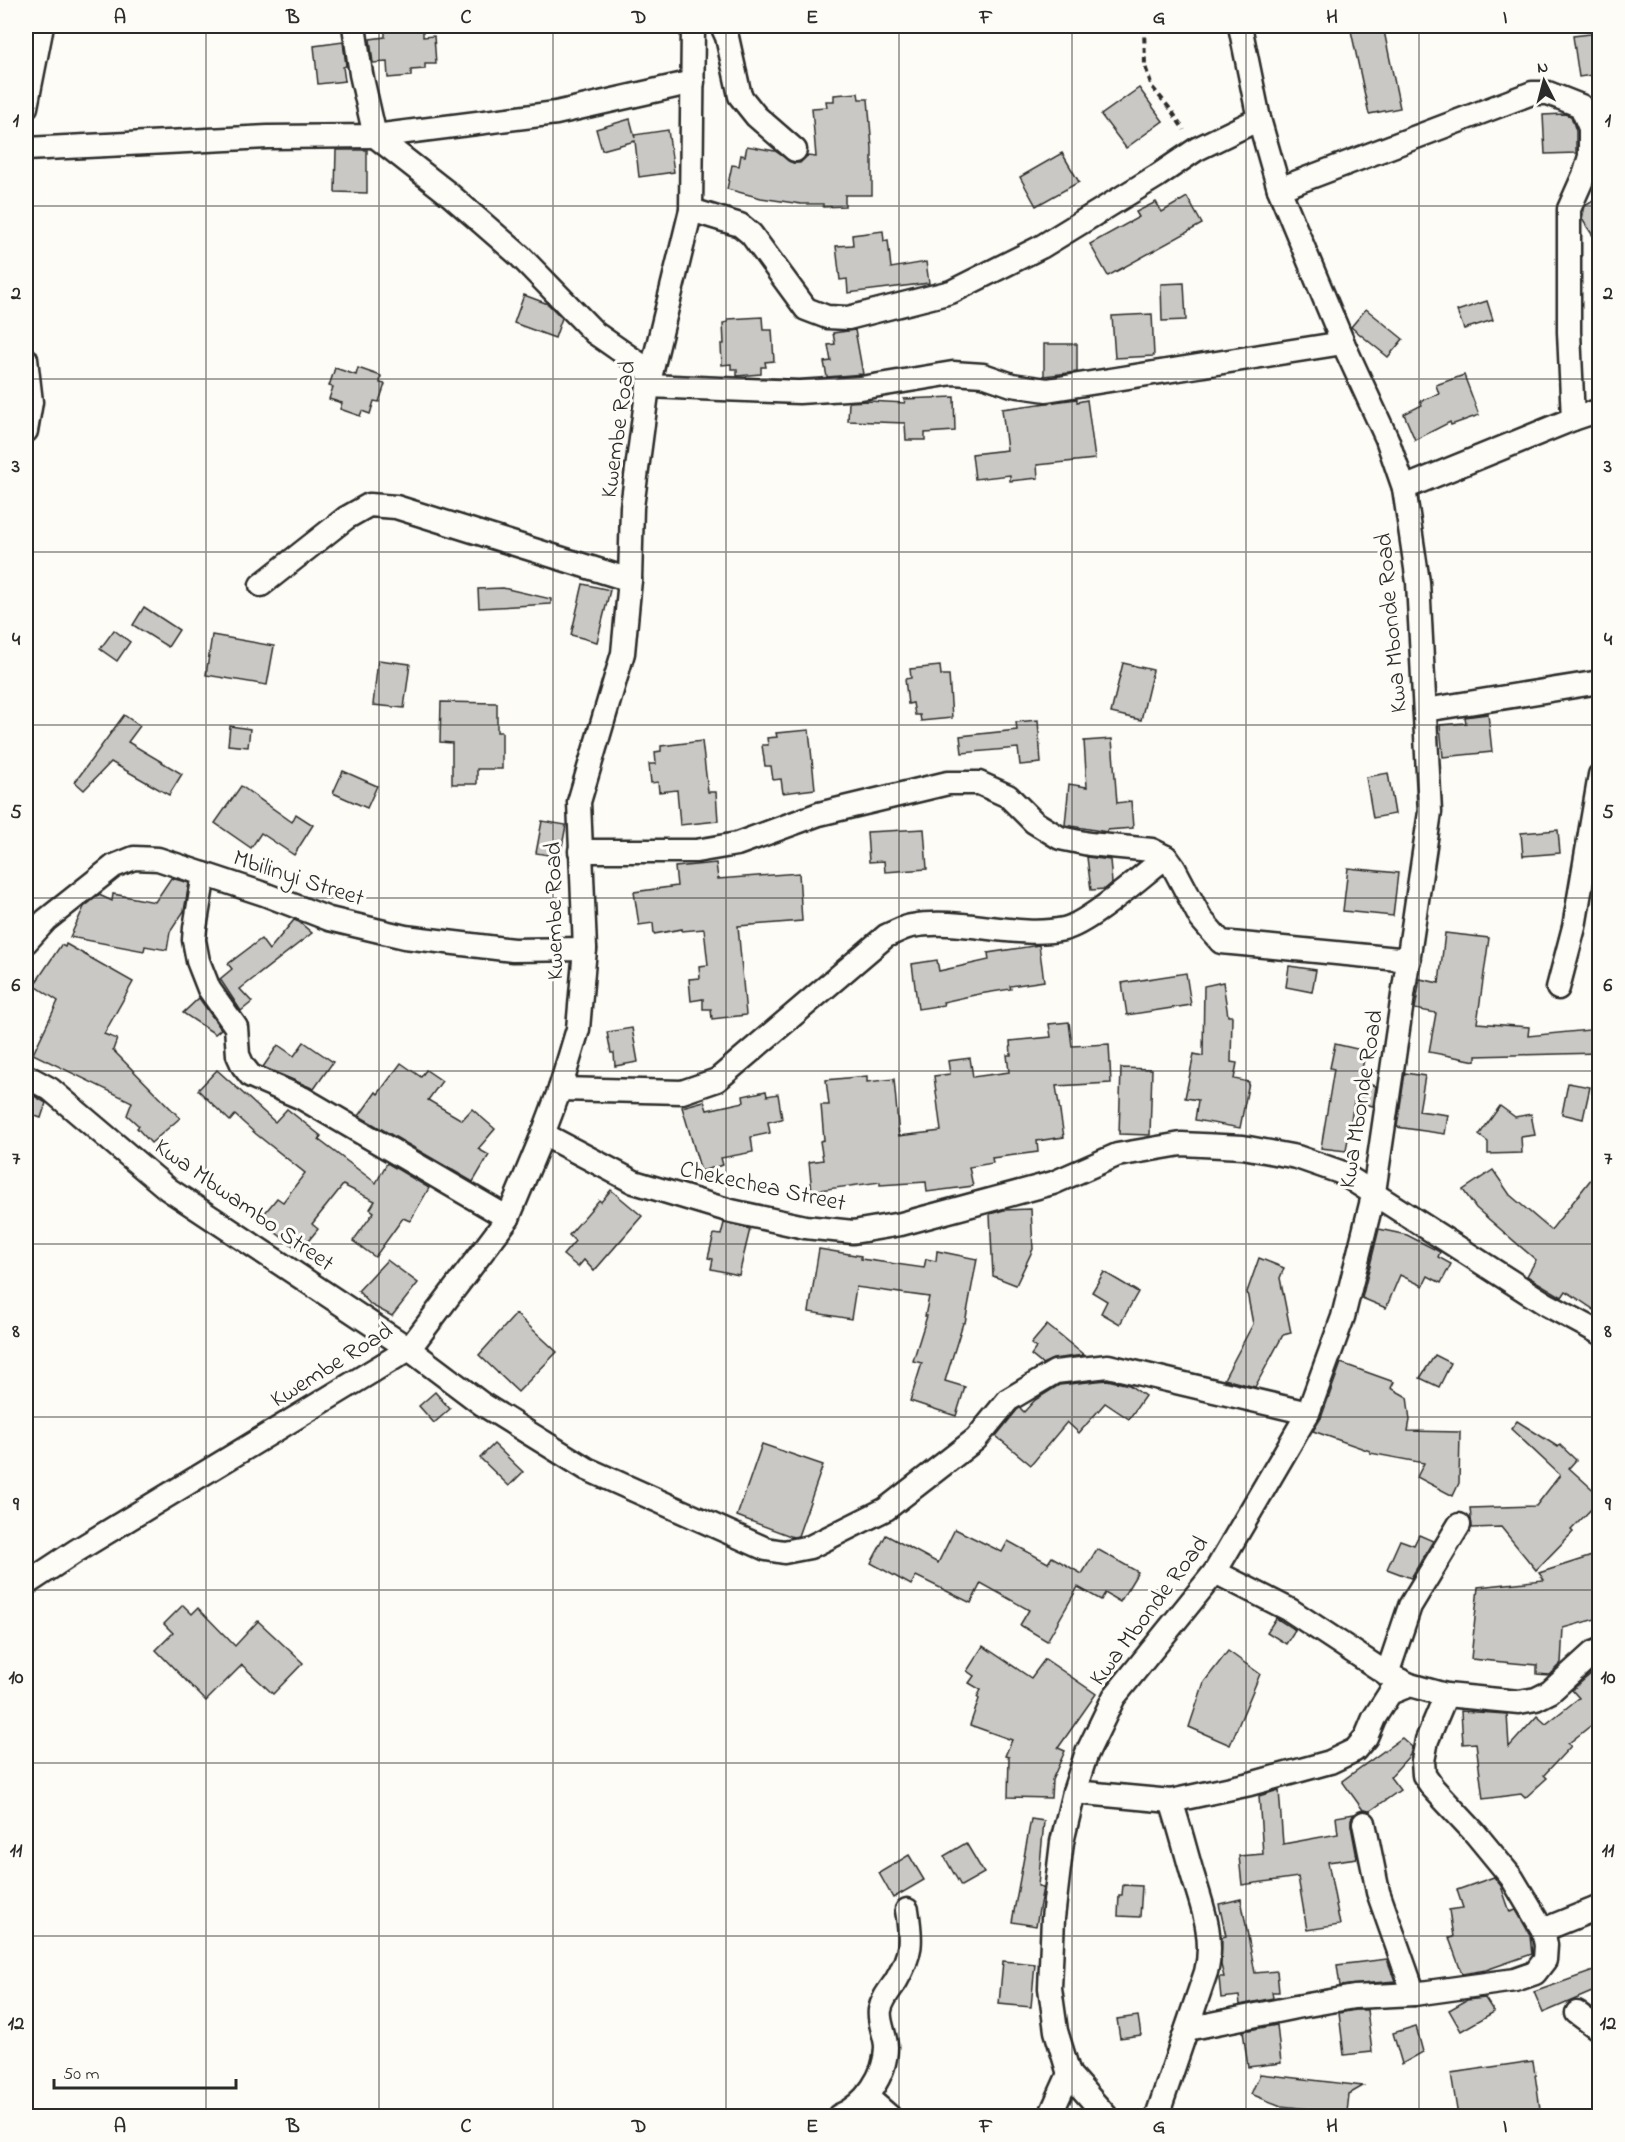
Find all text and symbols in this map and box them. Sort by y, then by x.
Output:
text: A [114,4,126,33]
text: B [285,4,300,33]
text: C [461,4,472,33]
text: D [631,4,646,33]
text: E [806,4,818,33]
text: F [979,4,993,33]
text: G [1153,4,1166,33]
text: H [1326,4,1338,33]
text: I [1503,4,1508,33]
north arrow [1514,51,1574,111]
text: N [1536,56,1549,81]
text: 1 [13,107,20,136]
text: 1 [1605,107,1612,136]
text: 2 [10,280,21,309]
text: 2 [1602,280,1613,309]
street label: Kwembe Road [593,358,647,500]
text: 3 [11,453,20,482]
text: 3 [1603,453,1612,482]
street label: Kwa Mbonde Road [1367,531,1418,714]
text: 4 [12,626,21,655]
text: 4 [1604,626,1613,655]
text: 5 [10,799,22,828]
text: 5 [1602,799,1614,828]
street label: Kwembe Road [537,841,574,980]
street label: Mbilinyi Street [228,842,368,918]
text: 6 [12,972,21,1001]
text: 6 [1604,972,1613,1001]
street label: Kwa Mbonde Road [1331,1007,1394,1191]
street label: Kwa Mbwambo Street [146,1131,341,1281]
text: 7 [12,1145,21,1174]
text: 7 [1604,1145,1613,1174]
street label: Chekechea Street [676,1153,849,1222]
street label: Kwembe Road [264,1314,401,1418]
text: 8 [11,1318,20,1347]
text: 8 [1603,1318,1612,1347]
text: 9 [12,1491,20,1520]
text: 9 [1604,1491,1612,1520]
street label: Kwa Mbonde Road [1082,1529,1219,1694]
text: 10 [9,1664,24,1693]
text: 10 [1601,1664,1616,1693]
text: 11 [10,1837,23,1866]
text: 11 [1602,1837,1615,1866]
text: 12 [8,2010,24,2039]
text: 12 [1600,2010,1616,2039]
scale bar [54,2052,236,2090]
text: 50 m [63,2062,100,2088]
text: A [114,2113,126,2142]
text: B [285,2113,300,2142]
text: C [461,2113,472,2142]
text: D [631,2113,646,2142]
text: E [806,2113,818,2142]
text: F [979,2113,993,2142]
text: G [1153,2113,1166,2142]
text: H [1326,2113,1338,2142]
text: I [1503,2113,1508,2142]

